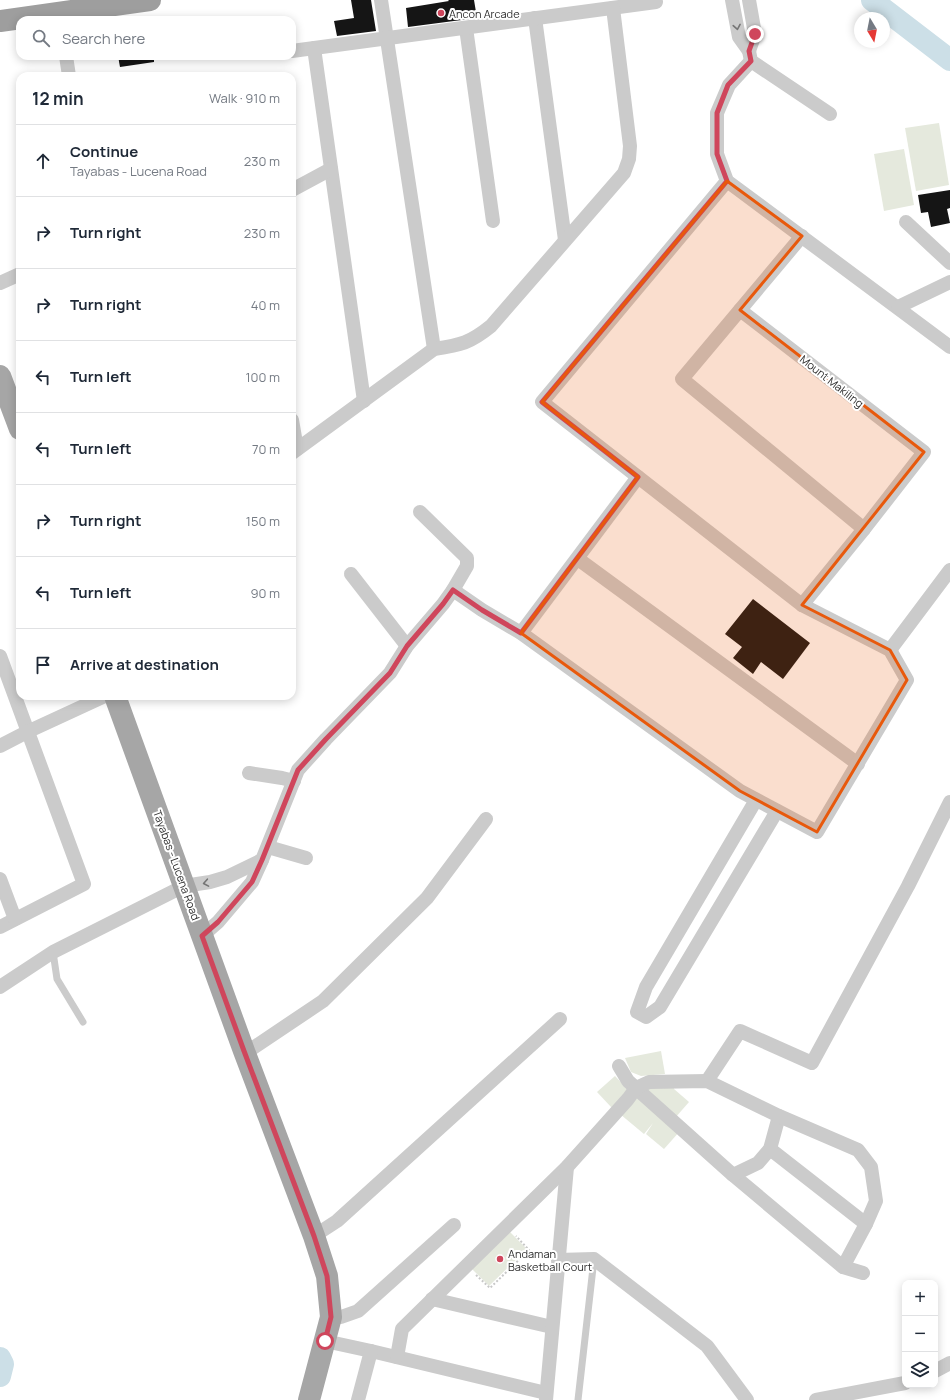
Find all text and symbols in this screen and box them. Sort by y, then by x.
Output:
place label: Ancon Arcade [449,6,520,21]
marker: Ancon Arcade [436,8,446,18]
north arrow [854,12,890,48]
search box [16,16,296,60]
one-way arrow [732,24,741,30]
route end [746,25,764,43]
icon: search [30,27,52,49]
text: Search here [62,28,145,49]
text: 12 min [32,87,84,110]
text: Walk · 910 m [209,89,280,107]
text: Continue [70,141,138,162]
icon: ahead [32,150,54,172]
text: 230 m [244,152,280,170]
text: Tayabas - Lucena Road [70,162,207,180]
icon: right [32,222,54,244]
text: Turn right [70,222,141,243]
text: 230 m [244,224,280,242]
icon: right [32,294,54,316]
text: Turn right [70,294,141,315]
text: 40 m [251,296,280,314]
street label: Mount Makiling [797,351,867,411]
icon: left [32,366,54,388]
text: Turn left [70,366,132,387]
text: 100 m [245,368,280,386]
icon: left [32,438,54,460]
text: Turn left [70,438,132,459]
text: 70 m [252,440,280,458]
icon: right [32,510,54,532]
text: Turn right [70,510,141,531]
text: 150 m [246,512,280,530]
icon: left [32,582,54,604]
text: Turn left [70,582,132,603]
text: 90 m [250,584,280,602]
icon: arrive [32,654,54,676]
text: Arrive at destination [70,654,219,675]
street label: Tayabas - Lucena Road [150,808,204,922]
one-way arrow [203,878,209,886]
place label: Andaman Basketball Court [508,1246,592,1274]
marker: Andaman Basketball Court [495,1254,505,1264]
map controls [902,1280,938,1388]
button: + [902,1280,938,1316]
button: − [902,1316,938,1352]
route start [316,1332,334,1350]
button: layers [902,1352,938,1388]

